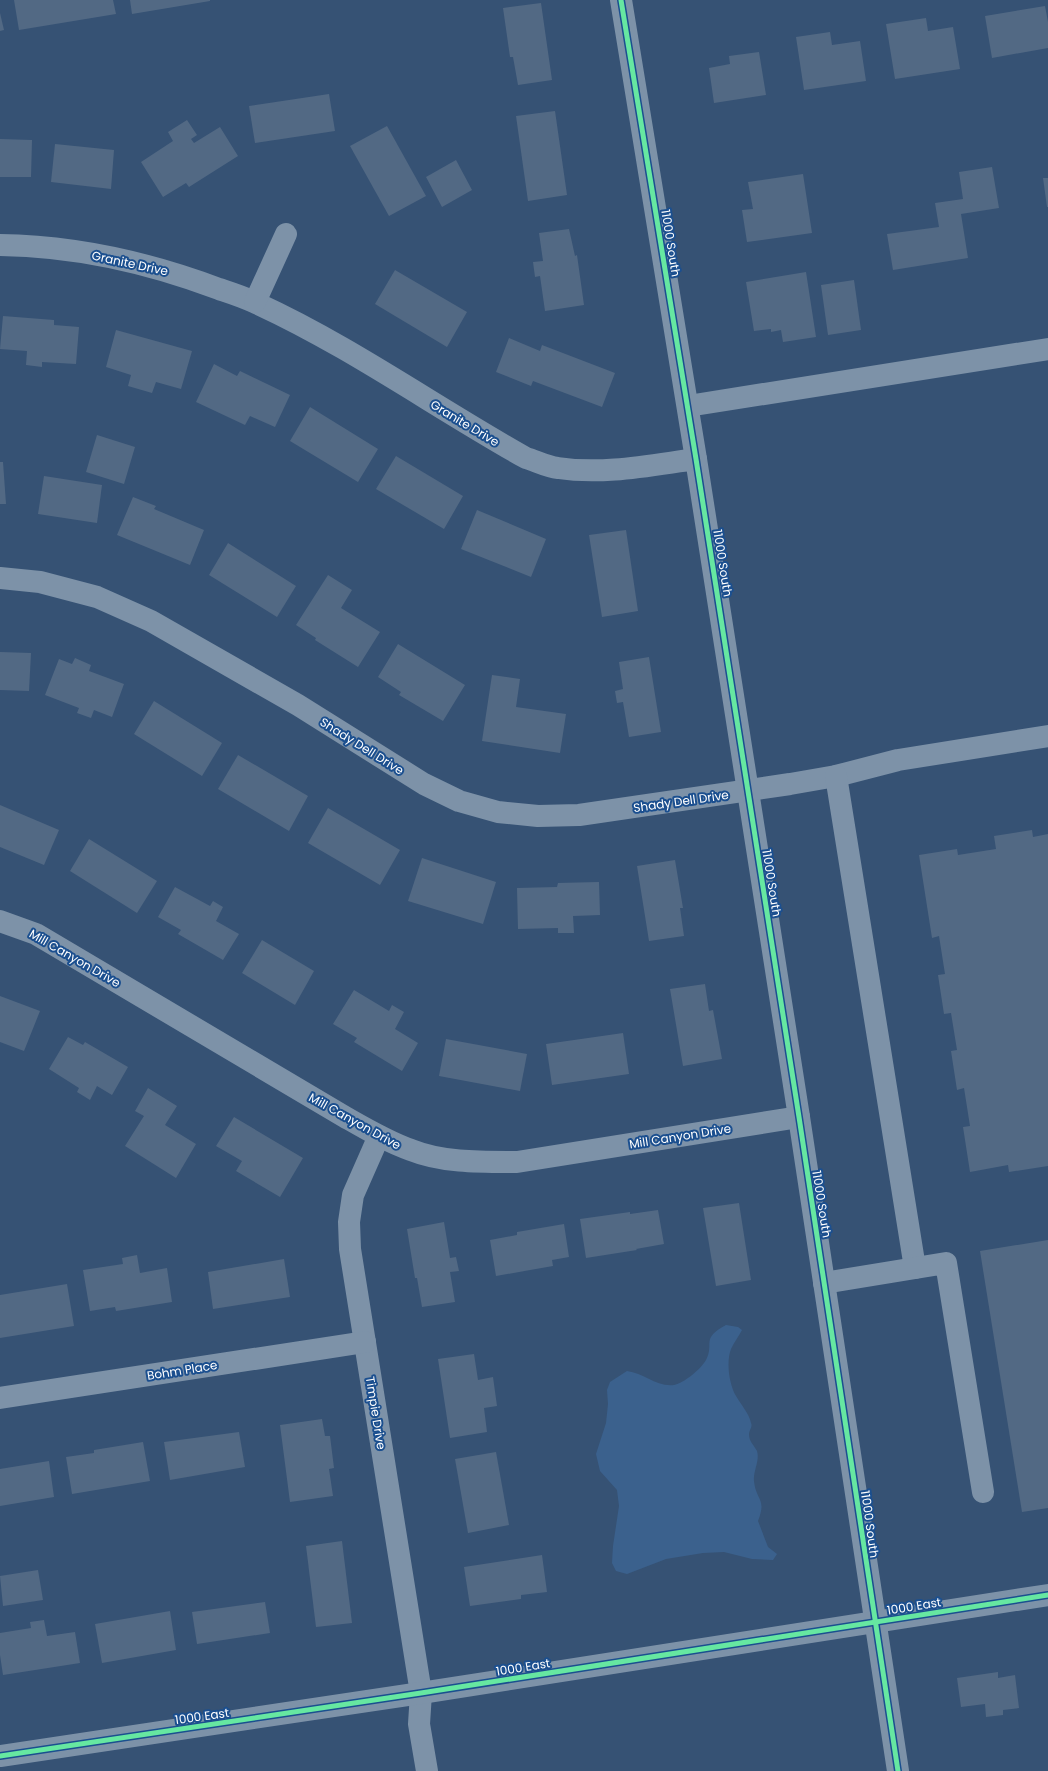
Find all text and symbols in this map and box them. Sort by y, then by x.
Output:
street label: 11000 South [657,208,685,278]
street label: Granite Drive [90,247,170,279]
street label: Granite Drive [427,396,503,450]
street label: 11000 South [709,528,737,598]
street label: Shady Dell Drive [317,713,407,779]
street label: Shady Dell Drive [632,786,730,816]
street label: 11000 South [758,848,786,918]
street label: Mill Canyon Drive [26,925,124,991]
street label: Mill Canyon Drive [306,1089,404,1153]
street label: Mill Canyon Drive [628,1120,732,1152]
street label: 11000 South [808,1169,836,1239]
street label: Bohm Place [146,1356,218,1384]
street label: Timpie Drive [362,1375,390,1451]
street label: 11000 South [857,1489,883,1559]
street label: 1000 East [886,1593,942,1619]
street label: 1000 East [495,1654,551,1680]
street label: 1000 East [174,1704,230,1728]

